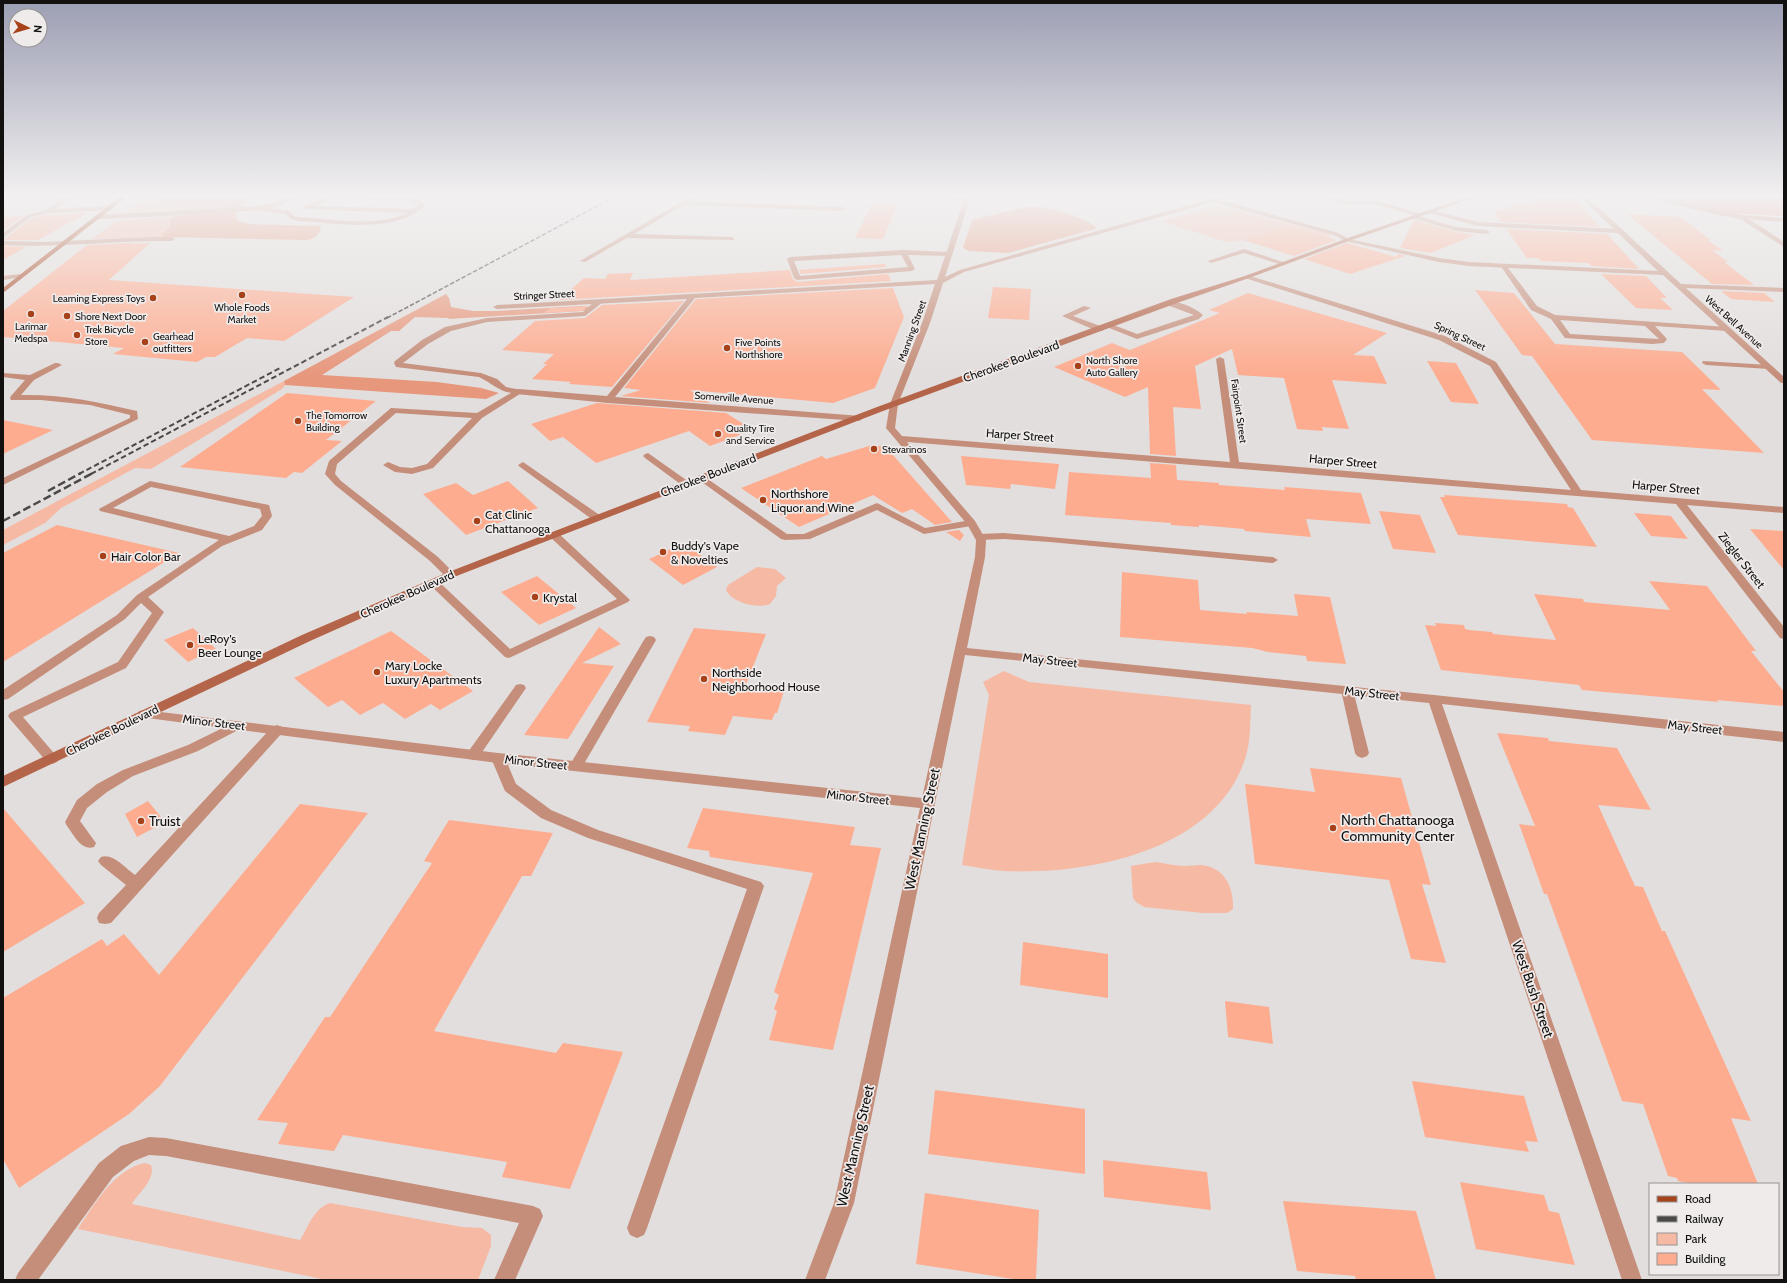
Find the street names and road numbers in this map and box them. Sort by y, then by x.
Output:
street label: Stringer Street [513,287,575,303]
street label: West Bell Avenue [1702,293,1766,351]
street label: Manning Street [895,298,929,364]
street label: Spring Street [1432,318,1488,354]
street label: Cherokee Boulevard [961,337,1061,385]
street label: Fairpoint Street [1228,378,1250,445]
street label: Somerville Avenue [694,389,774,407]
street label: Harper Street [986,425,1054,445]
street label: Cherokee Boulevard [658,450,758,500]
street label: Harper Street [1308,451,1378,471]
street label: Harper Street [1631,477,1701,497]
street label: Ziegler Street [1715,529,1769,591]
street label: Cherokee Boulevard [358,567,456,621]
street label: May Street [1022,650,1078,670]
street label: May Street [1344,683,1400,703]
street label: Cherokee Boulevard [63,701,161,759]
street label: Minor Street [182,711,246,733]
street label: May Street [1667,717,1723,737]
street label: Minor Street [504,751,568,773]
street label: West Manning Street [900,766,944,892]
street label: Minor Street [826,786,890,808]
street label: West Bush Street [1508,938,1558,1040]
street label: West Manning Street [832,1083,878,1208]

